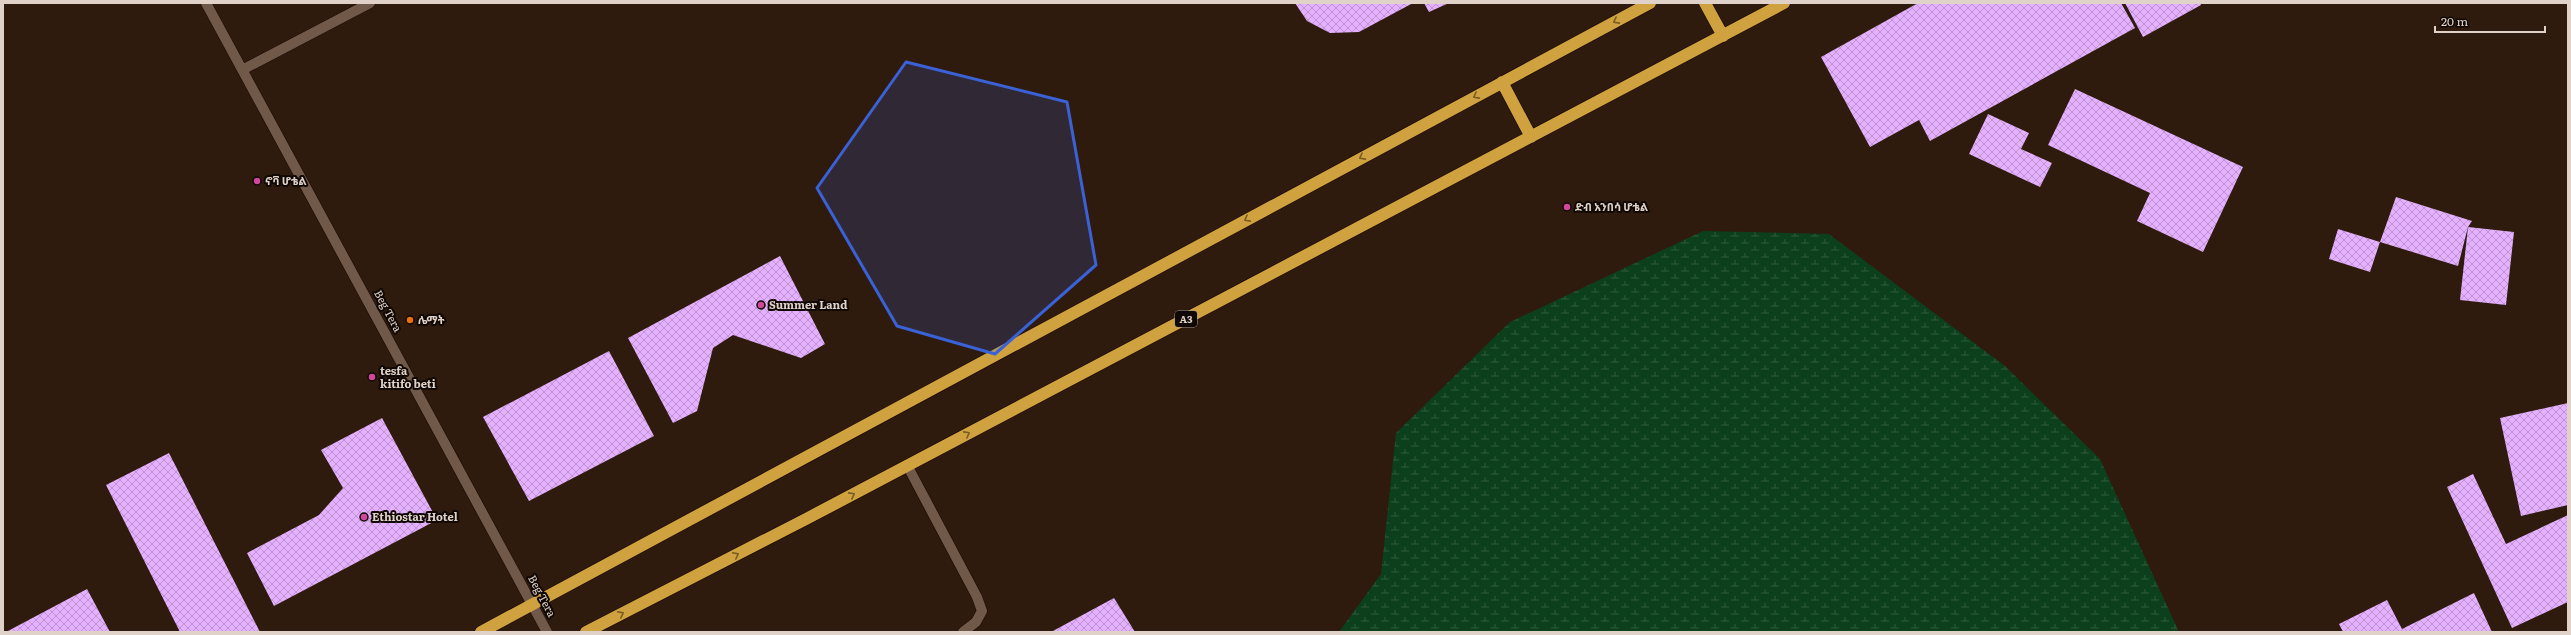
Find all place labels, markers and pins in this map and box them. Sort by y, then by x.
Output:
place label: ኖቫ ሆቴል [265,172,306,188]
marker: ኖቫ ሆቴል [252,176,262,186]
place label: ድብ አንበሳ ሆቴል [1575,198,1648,214]
marker: ድብ አንበሳ ሆቴል [1562,202,1572,212]
place label: Summer Land [769,296,847,312]
marker: Summer Land [756,300,766,310]
place label: ሌማት [418,311,445,327]
marker: ሌማት [405,315,415,325]
place label: tesfa kitifo beti [380,362,436,391]
marker: tesfa kitifo beti [367,372,377,382]
place label: Ethiostar Hotel [372,508,458,524]
marker: Ethiostar Hotel [359,512,369,522]

